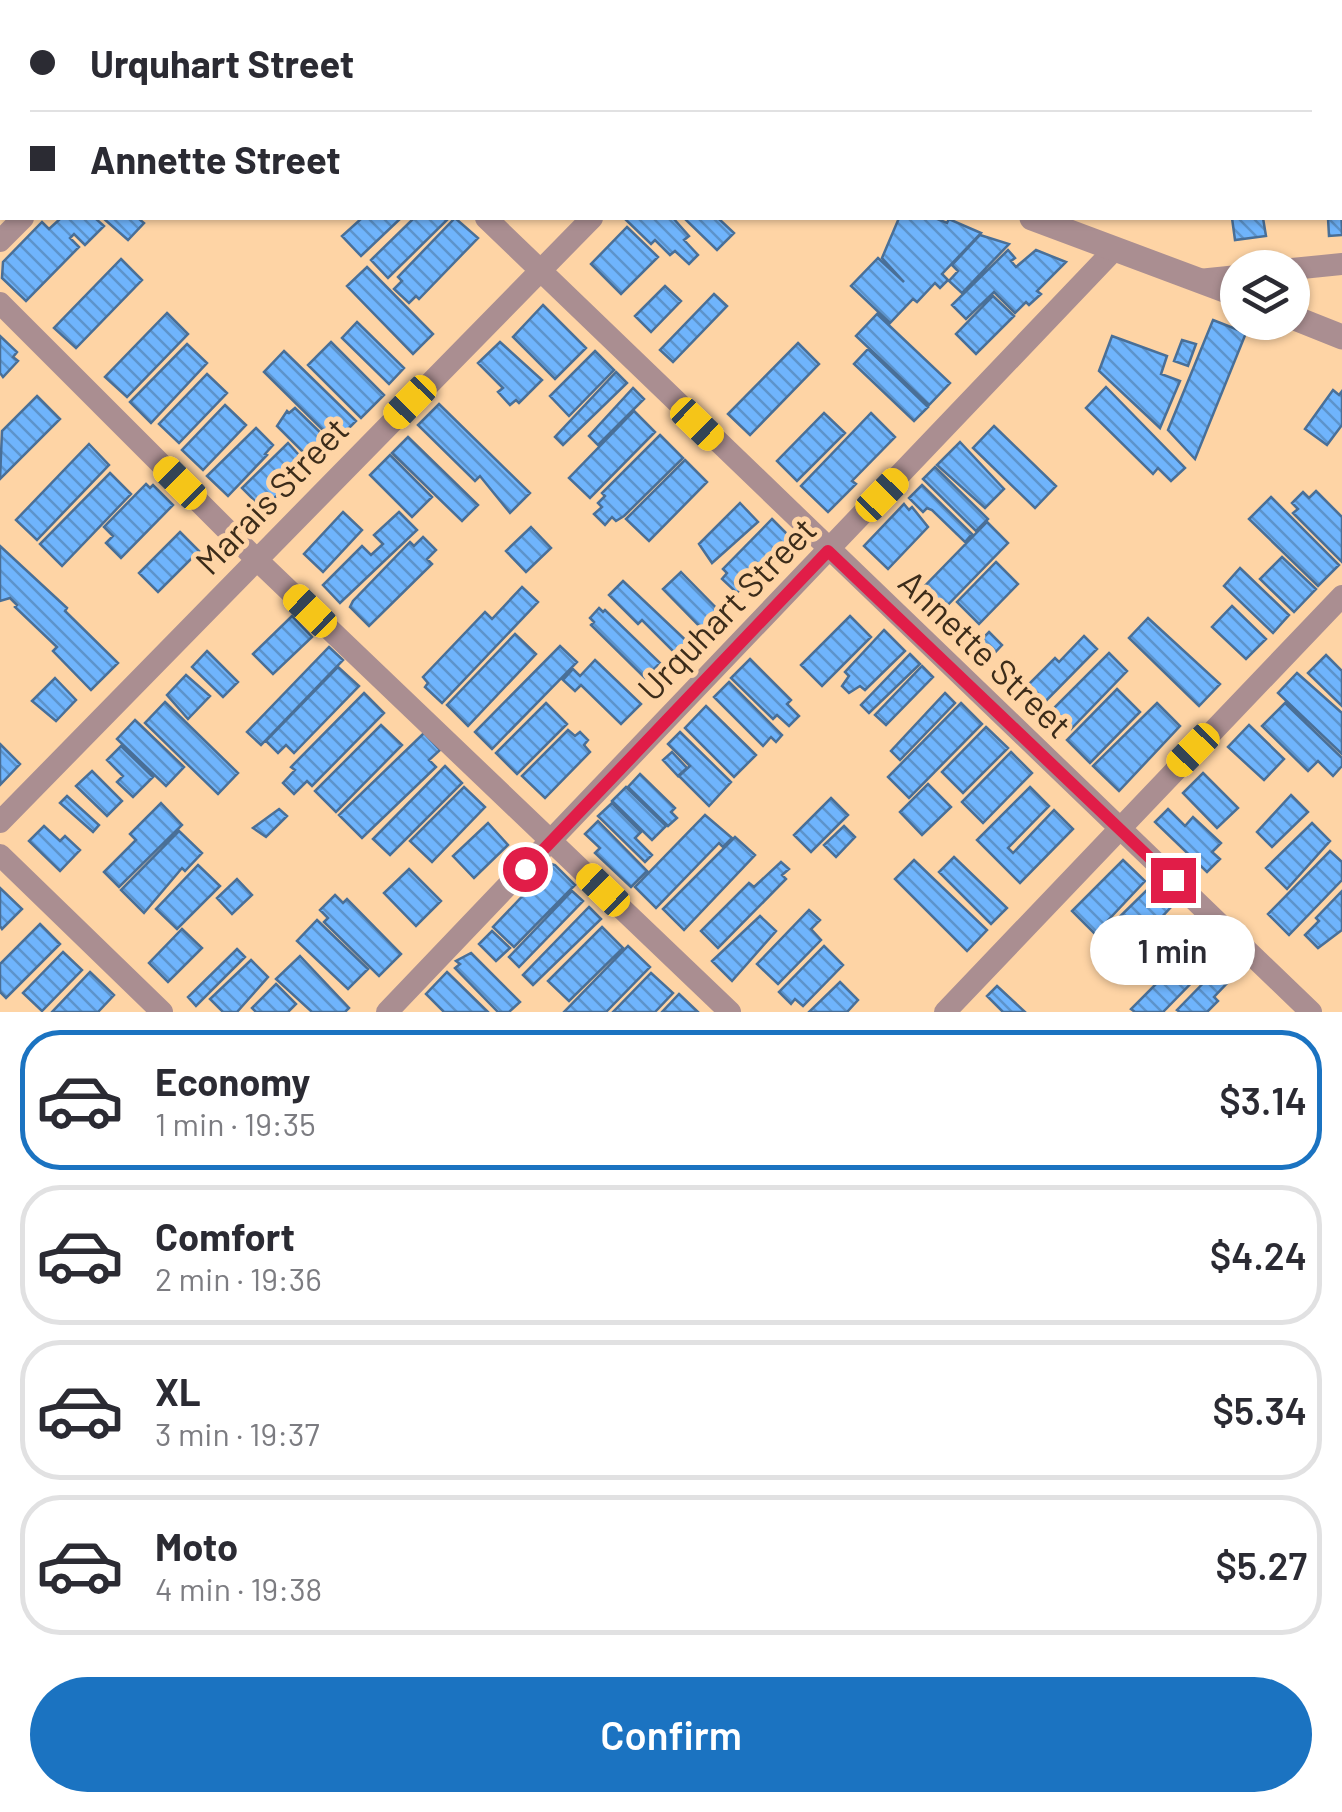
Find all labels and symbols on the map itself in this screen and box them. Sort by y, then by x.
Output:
car [378,370,442,434]
car [665,392,729,456]
street label: Marais Street [186,408,356,582]
car [148,451,212,515]
car [850,463,914,527]
street label: Urquhart Street [628,508,824,708]
street label: Annette Street [891,560,1081,746]
car [278,579,342,643]
car [1161,718,1225,782]
route start [503,847,548,892]
car [571,858,635,922]
route end [1151,858,1196,903]
callout: 1 min [1090,915,1256,985]

